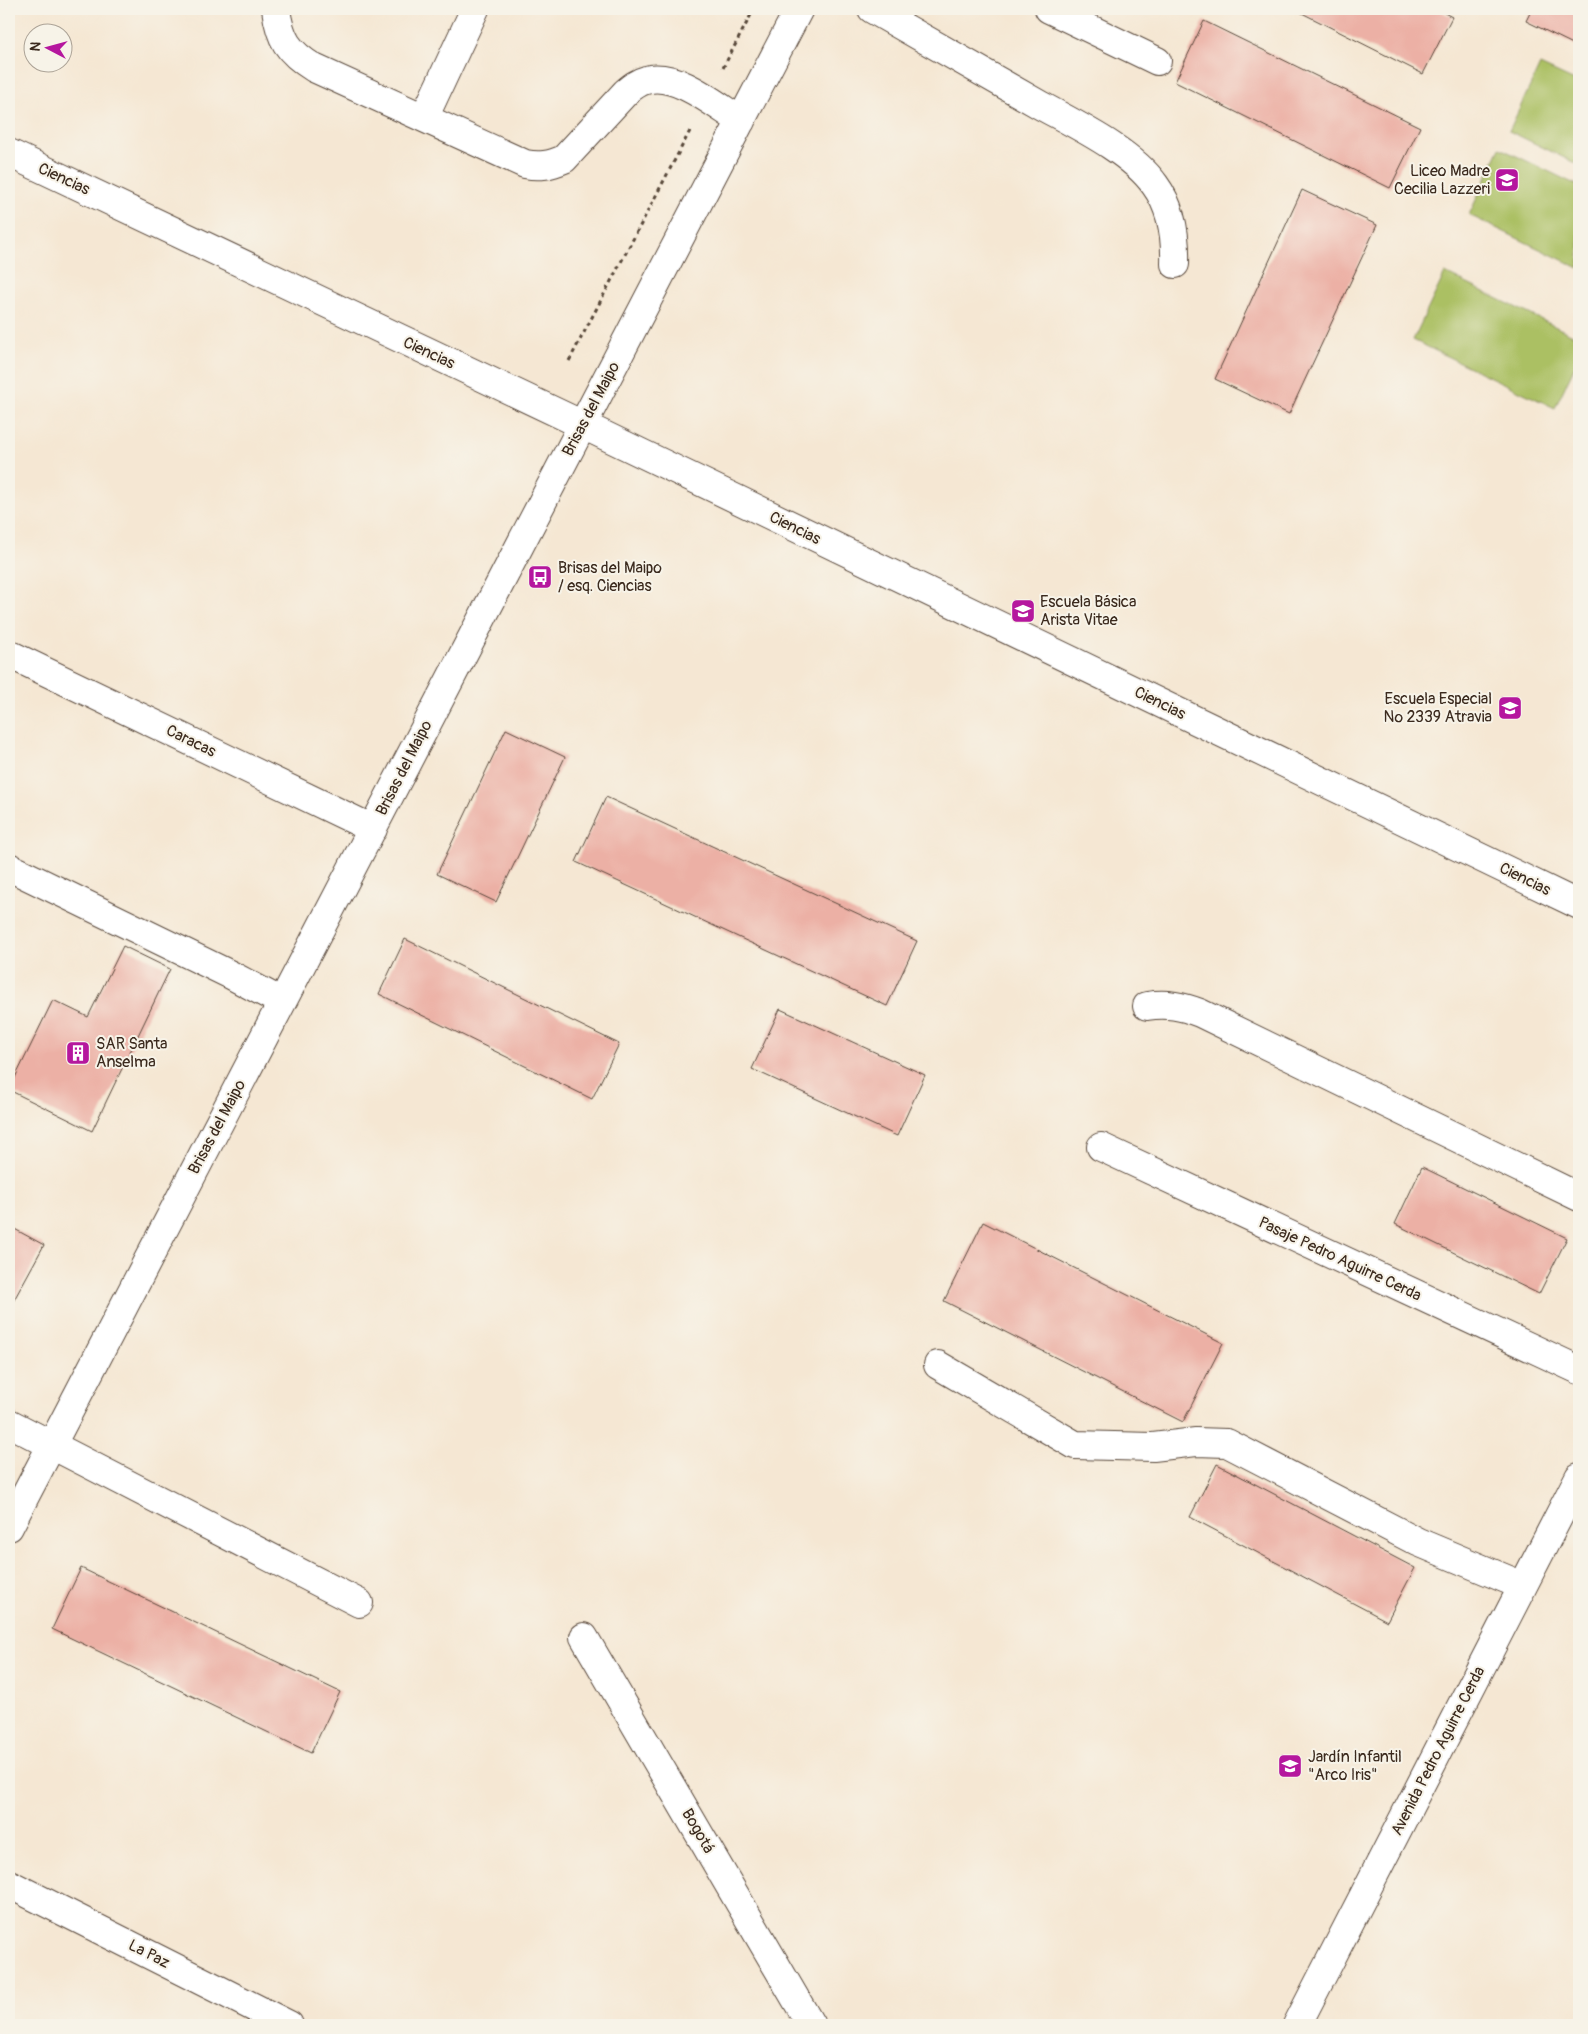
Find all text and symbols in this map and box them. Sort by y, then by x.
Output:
north arrow [22,22,72,72]
text: N [27,41,45,52]
street label: Ciencias [35,158,93,200]
place label: Liceo Madre Cecilia Lazzeri [1394,161,1490,199]
school or university icon: Liceo Madre Cecilia Lazzeri [1494,167,1520,193]
street label: Ciencias [400,332,458,374]
street label: Brisas del Maipo [558,358,624,460]
street label: Ciencias [766,507,824,549]
place label: Brisas del Maipo / esq. Ciencias [558,558,662,596]
bus stop icon: Brisas del Maipo / esq. Ciencias [527,564,553,590]
place label: Escuela Básica Arista Vitae [1040,592,1136,630]
school or university icon: Escuela Básica Arista Vitae [1010,598,1036,624]
street label: Ciencias [1131,682,1189,724]
place label: Escuela Especial Nº 2339 Atravia [1384,689,1492,727]
school or university icon: Escuela Especial Nº 2339 Atravia [1497,695,1523,721]
street label: Brisas del Maipo [371,717,437,819]
street label: Caracas [163,720,219,762]
street label: Ciencias [1496,858,1554,900]
place label: SAR Santa Anselma [96,1034,168,1072]
building icon: SAR Santa Anselma [65,1040,91,1066]
street label: Brisas del Maipo [184,1076,250,1178]
street label: Pasaje Pedro Aguirre Cerda [1255,1212,1425,1306]
street label: Avenida Pedro Aguirre Cerda [1387,1663,1489,1839]
place label: Jardín Infantil "Arco Iris" [1308,1747,1402,1785]
school or university icon: Jardín Infantil "Arco Iris" [1277,1753,1303,1779]
street label: Bogotá [677,1805,719,1857]
street label: La Paz [125,1935,173,1973]

